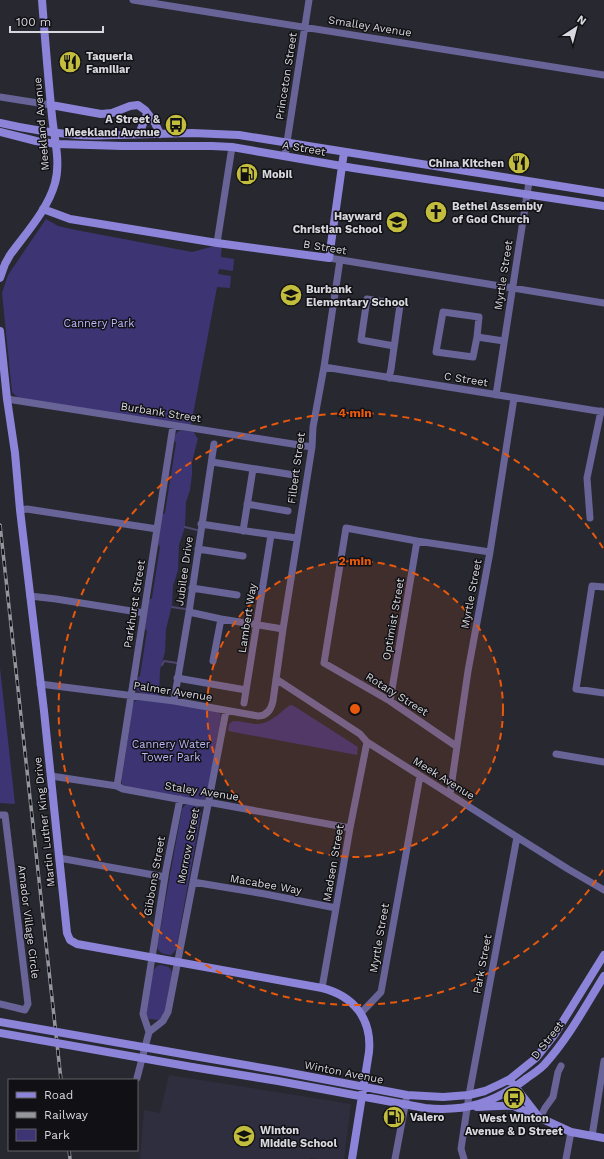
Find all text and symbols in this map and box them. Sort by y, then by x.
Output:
scale bar [10,8,103,34]
north arrow [556,8,596,48]
street label: Smalley Avenue [327,13,412,39]
text: N [574,13,589,28]
text: 100 m [16,15,51,29]
street label: Princeton Street [273,31,300,121]
restaurant icon: Taqueria Familiar [57,49,83,75]
place label: Taqueria Familiar [86,50,134,76]
street label: Meekland Avenue [31,77,52,171]
bus stop icon: A Street & Meekland Avenue [163,112,189,138]
place label: A Street & Meekland Avenue [64,113,161,139]
street label: A Street [281,138,327,159]
restaurant icon: China Kitchen [506,150,532,176]
place label: China Kitchen [428,157,504,170]
fuel station icon: Mobil [234,161,260,187]
place label: Mobil [262,168,293,181]
church icon: Bethel Assembly of God Church [423,199,449,225]
place label: Bethel Assembly of God Church [452,200,543,226]
school or university icon: Hayward Christian School [384,209,410,235]
place label: Hayward Christian School [293,210,382,236]
street label: B Street [302,238,348,257]
street label: Myrtle Street [492,239,515,311]
school or university icon: Burbank Elementary School [278,282,304,308]
place label: Burbank Elementary School [306,283,409,309]
park label: Cannery Park [63,317,135,330]
street label: C Street [443,370,489,389]
street label: Burbank Street [120,400,202,425]
text: 4 min [338,406,372,420]
street label: Filbert Street [285,431,308,505]
street label: Jubilee Drive [173,536,196,607]
text: 2 min [339,554,371,568]
street label: Myrtle Street [458,558,485,630]
street label: Parkhurst Street [121,559,148,649]
street label: Optimist Street [380,577,407,661]
street label: Lambert Way [236,582,259,654]
street label: Rotary Street [363,670,431,719]
street label: Palmer Avenue [133,679,213,704]
centre of rings [348,702,362,716]
park label: Cannery Water Tower Park [132,738,211,764]
street label: Meek Avenue [411,754,477,803]
street label: Martin Luther King Drive [31,756,58,888]
street label: Staley Avenue [164,779,240,804]
street label: Morrow Street [175,807,202,885]
street label: Madsen Street [320,823,347,903]
street label: Gibbons Street [141,835,168,917]
street label: Amador Village Circle [15,864,42,980]
street label: Macabee Way [229,872,303,897]
street label: Myrtle Street [367,902,392,974]
street label: Park Street [470,933,495,995]
street label: D Street [528,1018,567,1062]
street label: Winton Avenue [303,1058,385,1087]
legend [8,1079,138,1151]
bus stop icon: West Winton Avenue & D Street [501,1085,527,1111]
text: Road [44,1088,73,1102]
fuel station icon: Valero [381,1104,407,1130]
text: Railway [44,1108,89,1122]
place label: Valero [410,1111,445,1124]
place label: West Winton Avenue & D Street [465,1112,563,1138]
school or university icon: Winton Middle School [231,1123,257,1149]
place label: Winton Middle School [260,1124,337,1150]
text: Park [44,1128,70,1142]

